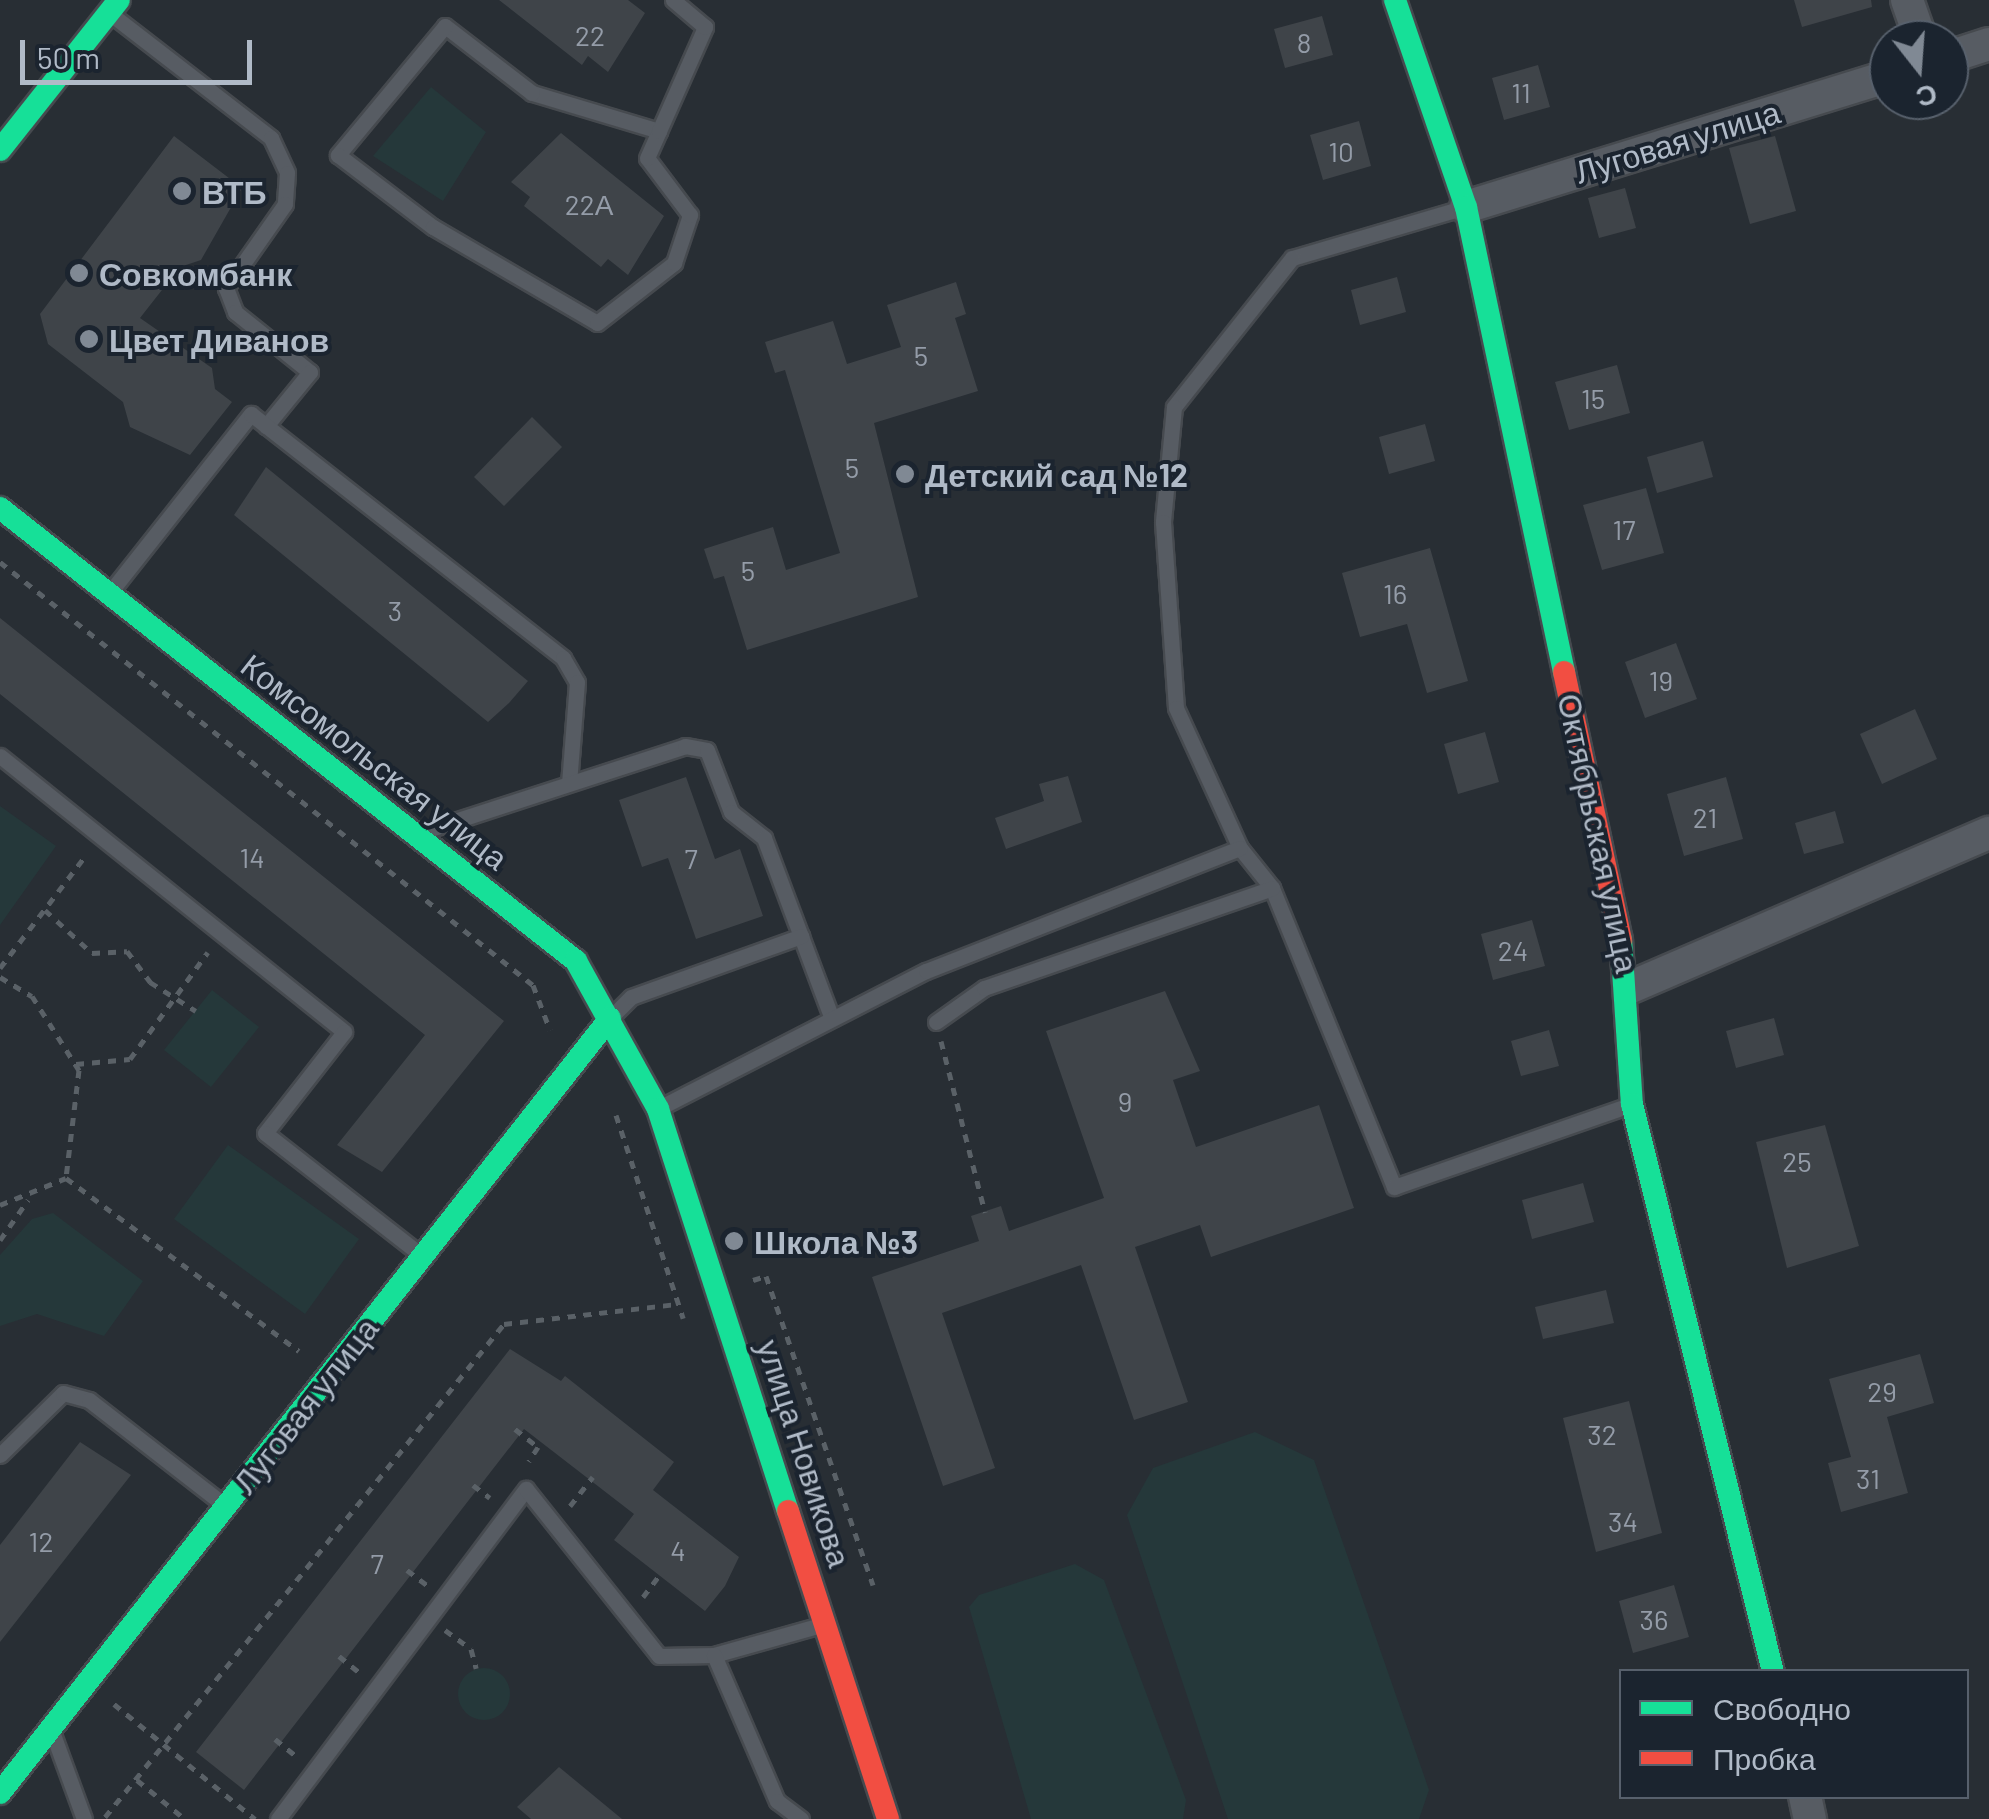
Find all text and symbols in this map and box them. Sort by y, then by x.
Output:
house number: 22 [575,18,605,52]
scale bar [25,20,258,82]
north arrow [1869,20,1969,120]
house number: 8 [1297,25,1311,59]
text: 50 m [37,39,100,75]
house number: 11 [1511,75,1531,109]
text: С [1913,78,1942,116]
street label: Луговая улица [1570,92,1784,190]
house number: 10 [1328,134,1354,168]
place label: ВТБ [202,172,266,210]
marker: ВТБ [171,180,193,202]
house number: 22А [565,187,613,221]
place label: Совкомбанк [99,254,292,292]
marker: Совкомбанк [68,262,90,284]
place label: Цвет Диванов [109,320,329,358]
marker: Цвет Диванов [78,328,100,350]
house number: 5 [914,338,928,372]
house number: 15 [1581,381,1605,415]
house number: 5 [845,450,859,484]
place label: Детский сад №12 [925,455,1188,493]
marker: Детский сад №12 [894,463,916,485]
house number: 17 [1612,512,1636,546]
house number: 5 [741,553,755,587]
house number: 16 [1383,576,1407,610]
house number: 3 [388,593,402,627]
street label: Комсомольская улица [234,645,516,877]
house number: 19 [1649,663,1673,697]
street label: Октябрьская улица [1551,690,1647,976]
house number: 21 [1693,800,1717,834]
house number: 14 [239,840,265,874]
house number: 7 [684,841,698,875]
house number: 24 [1498,933,1528,967]
house number: 9 [1118,1084,1132,1118]
house number: 25 [1782,1144,1812,1178]
place label: Школа №3 [754,1222,918,1260]
marker: Школа №3 [723,1230,745,1252]
street label: Луговая улица [225,1310,385,1500]
street label: улица Новикова [750,1334,860,1572]
house number: 29 [1867,1374,1897,1408]
house number: 32 [1587,1417,1617,1451]
house number: 31 [1856,1461,1880,1495]
house number: 34 [1608,1504,1638,1538]
house number: 12 [29,1524,53,1558]
house number: 4 [670,1533,686,1567]
house number: 7 [370,1546,384,1580]
house number: 36 [1640,1602,1668,1636]
legend [1619,1669,1969,1799]
text: Свободно [1713,1690,1851,1726]
text: Пробка [1713,1740,1816,1776]

